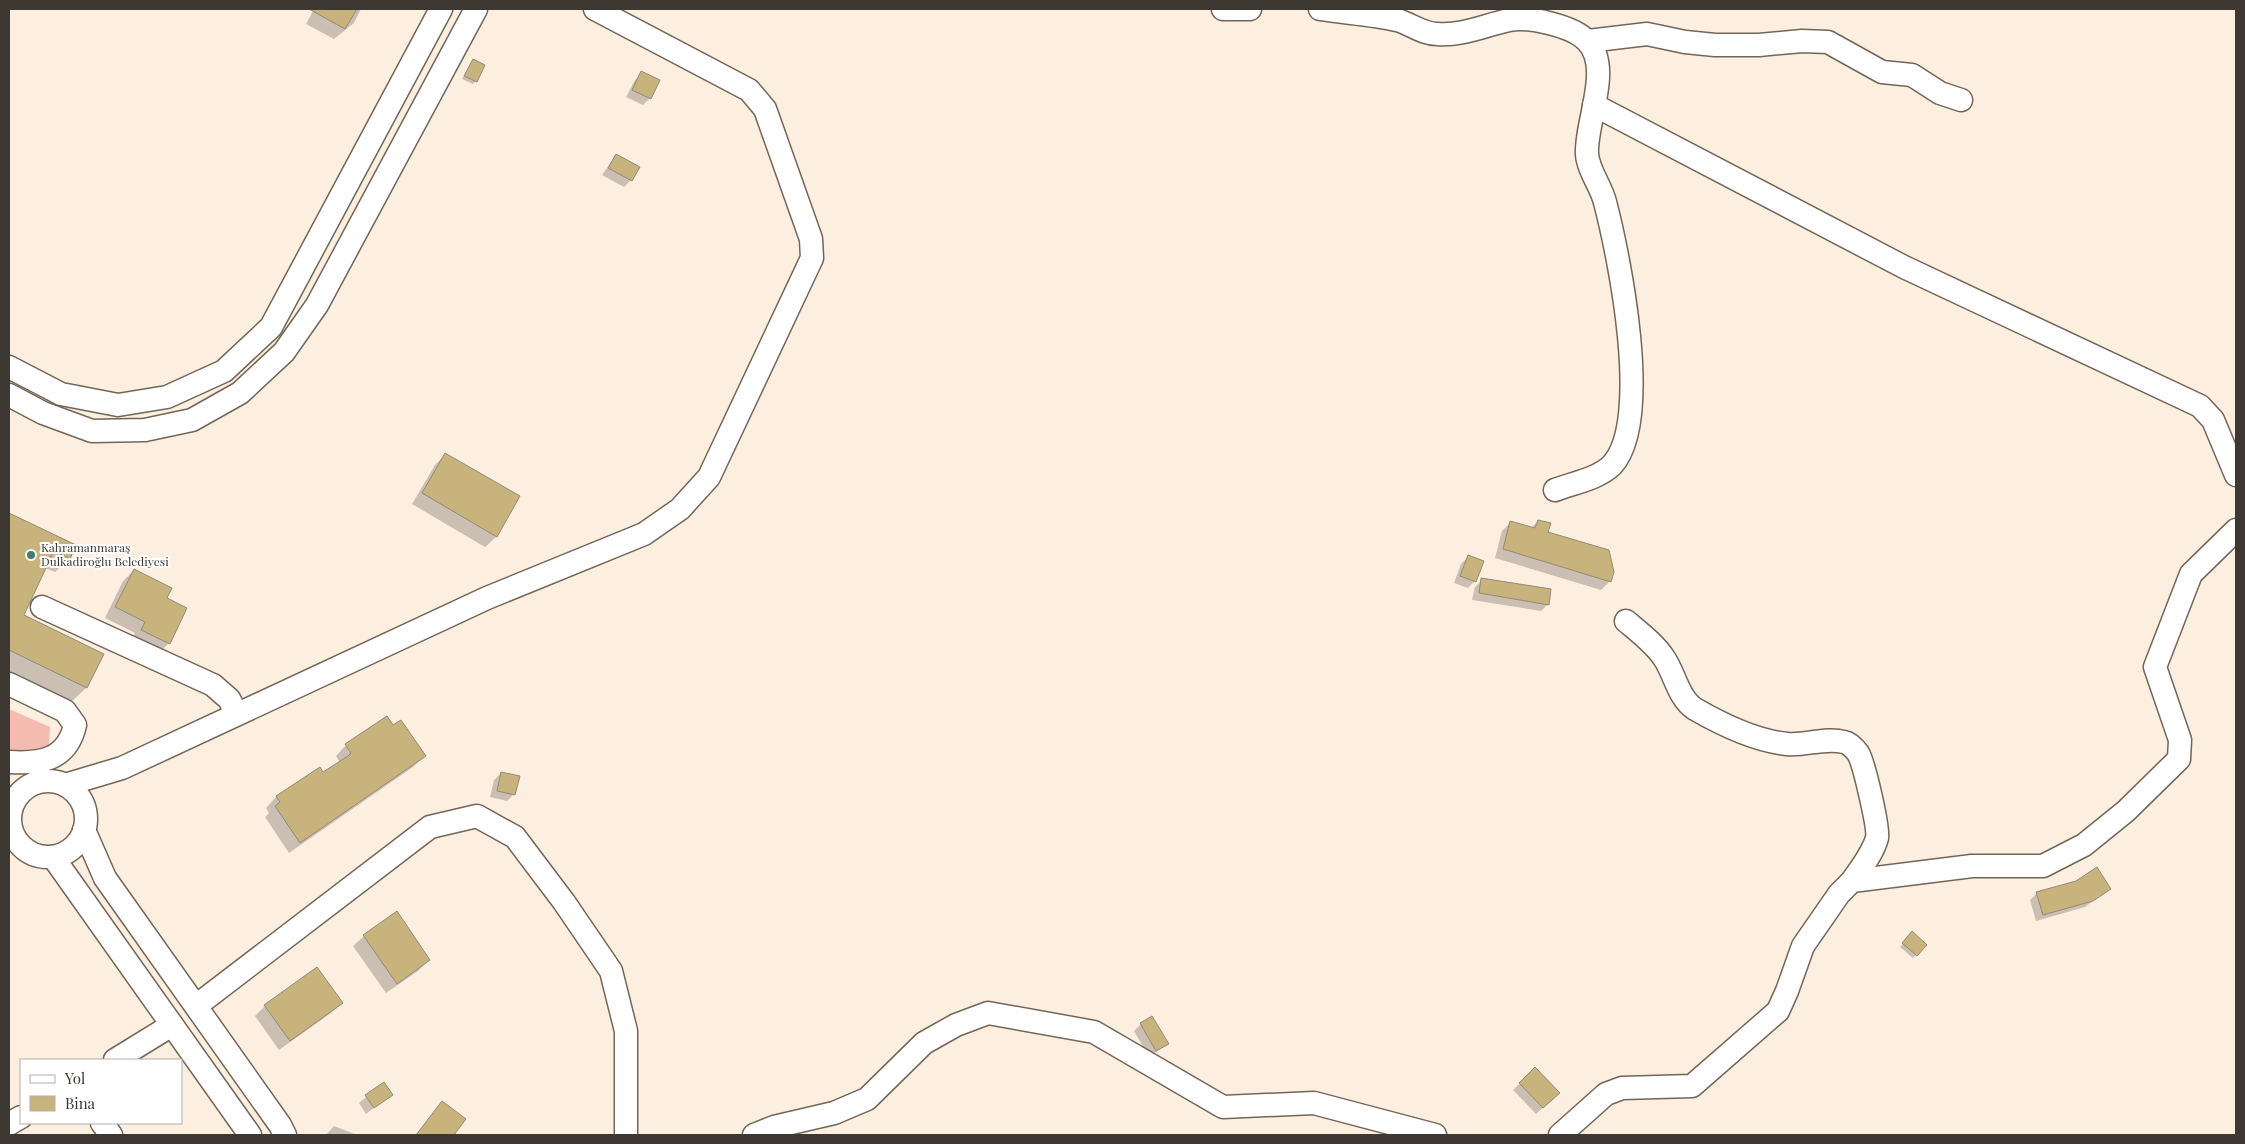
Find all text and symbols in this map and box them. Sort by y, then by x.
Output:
place label: Kahramanmaraş Dulkadiroğlu Belediyesi [41,539,169,569]
marker: Kahramanmaraş Dulkadiroğlu Belediyesi [25,549,37,561]
legend [20,1059,182,1124]
text: Yol [64,1068,85,1088]
text: Bina [65,1093,96,1113]

